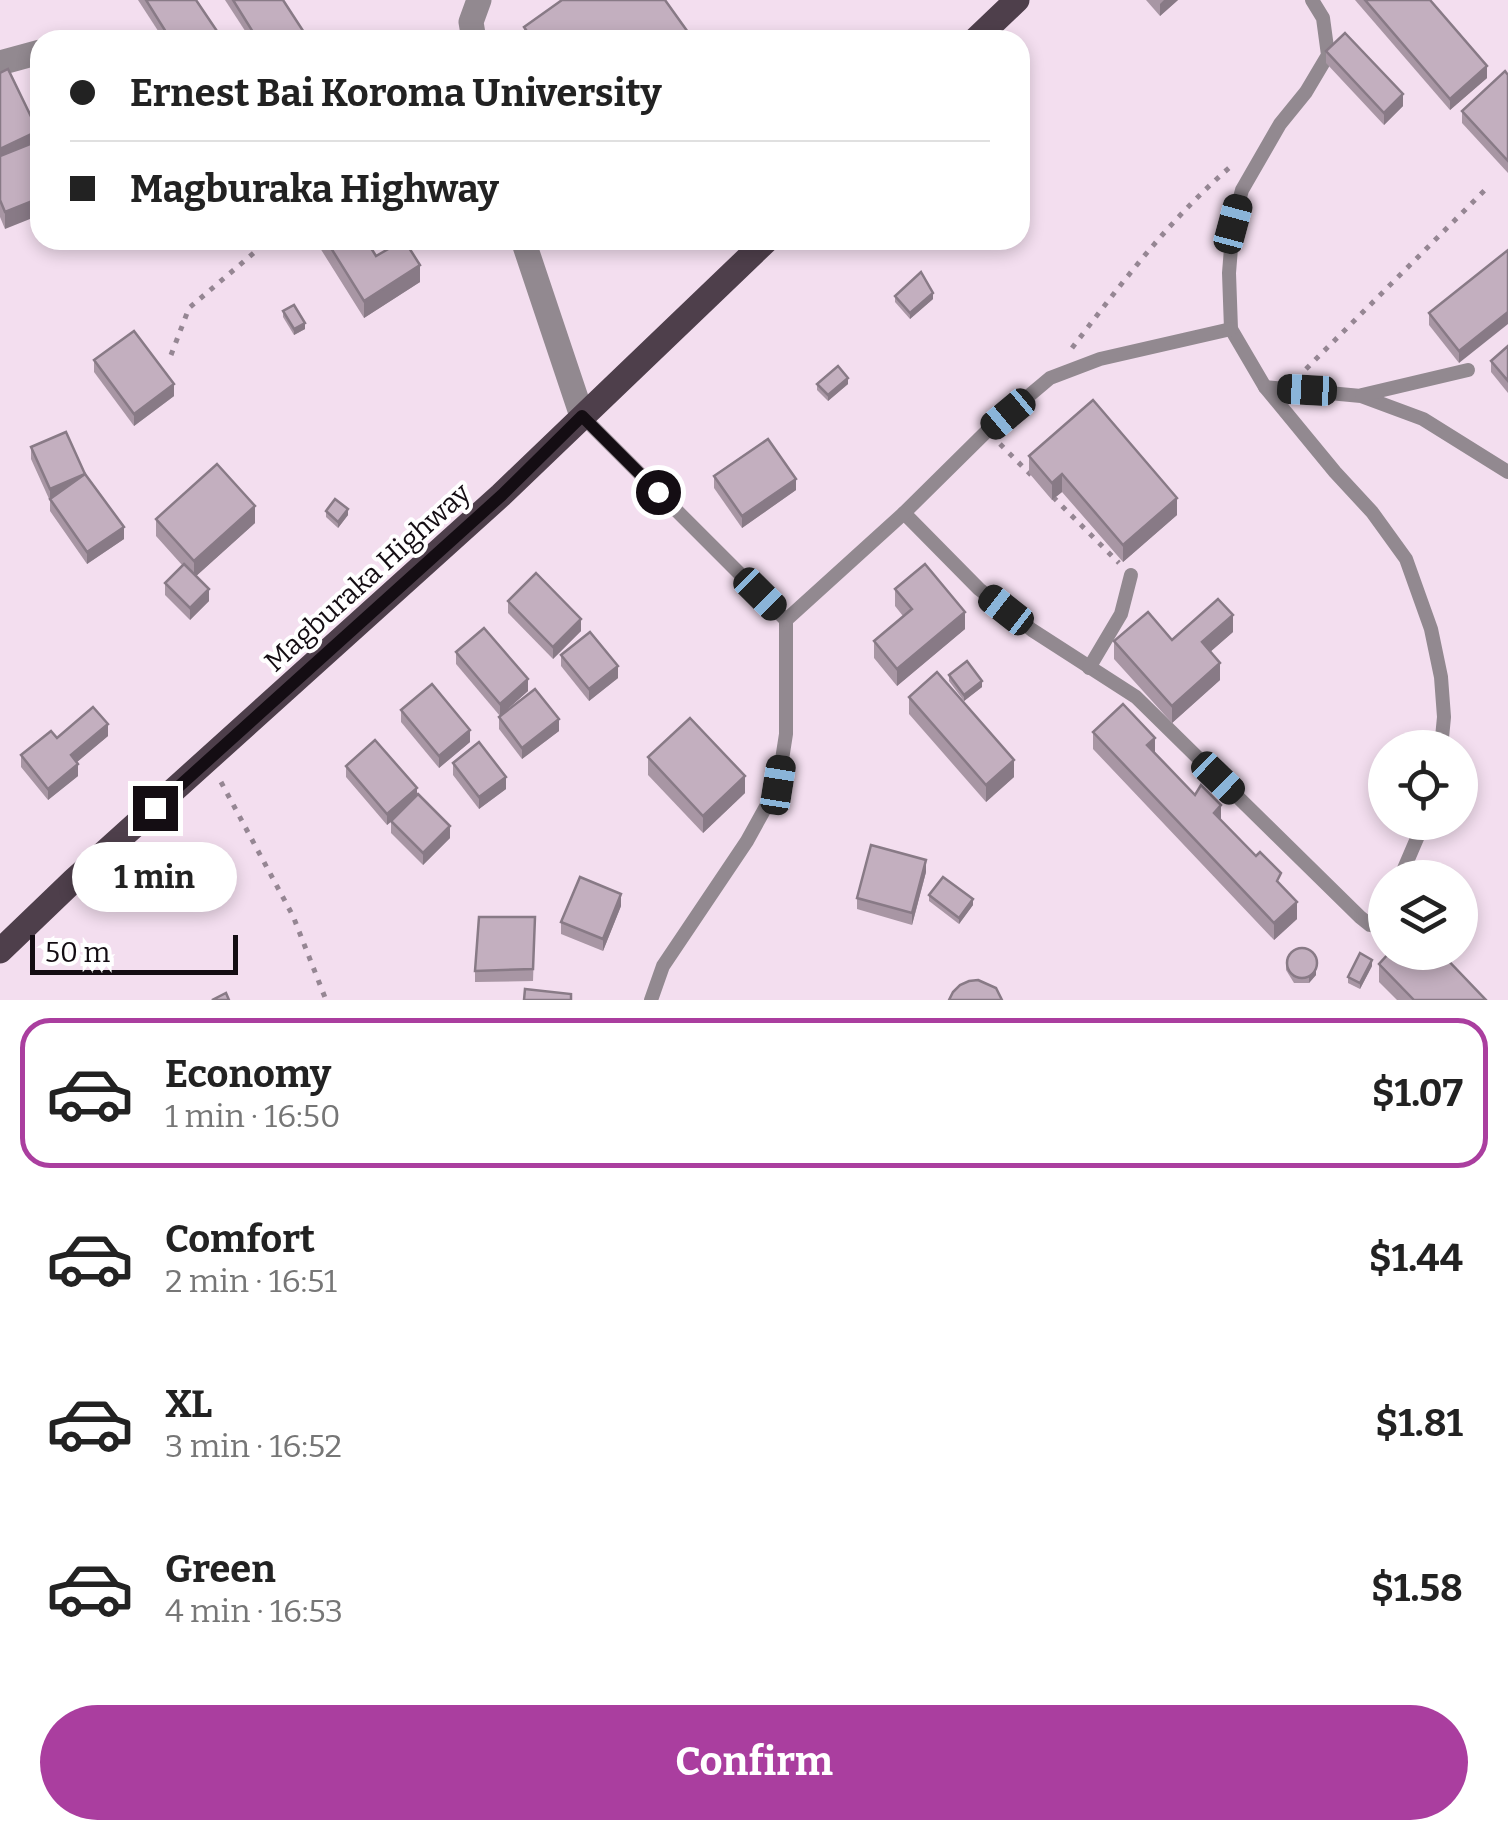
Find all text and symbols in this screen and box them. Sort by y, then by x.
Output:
text: Ernest Bai Koroma University [130,70,662,116]
text: Magburaka Highway [130,166,499,212]
car [1211,191,1255,257]
car [1276,373,1338,407]
car [975,383,1041,445]
route start [636,470,681,515]
street label: Magburaka Highway [258,476,477,678]
car [728,562,792,626]
car [973,580,1039,640]
map controls [1368,730,1478,970]
button: locate [1368,730,1478,840]
car [1186,746,1250,810]
car [758,753,798,817]
route end [133,786,178,831]
callout: 1 min [72,843,238,913]
text: 1 min [114,858,195,896]
button: layers [1368,860,1478,970]
scale bar [30,930,238,974]
text: 50 m [45,936,110,969]
icon: car [45,1048,135,1138]
text: Economy [165,1051,331,1097]
text: $1.07 [1372,1070,1463,1116]
text: 1 min · 16:50 [165,1097,340,1135]
icon: car [45,1213,135,1303]
text: Comfort [165,1216,315,1262]
text: $1.44 [1369,1235,1463,1281]
text: 2 min · 16:51 [165,1262,337,1300]
icon: car [45,1378,135,1468]
text: XL [165,1381,212,1427]
text: $1.81 [1375,1400,1463,1446]
text: 3 min · 16:52 [165,1427,342,1465]
icon: car [45,1543,135,1633]
text: Green [165,1546,276,1592]
text: $1.58 [1371,1565,1463,1611]
text: 4 min · 16:53 [165,1592,343,1630]
button: Confirm [40,1705,1468,1820]

